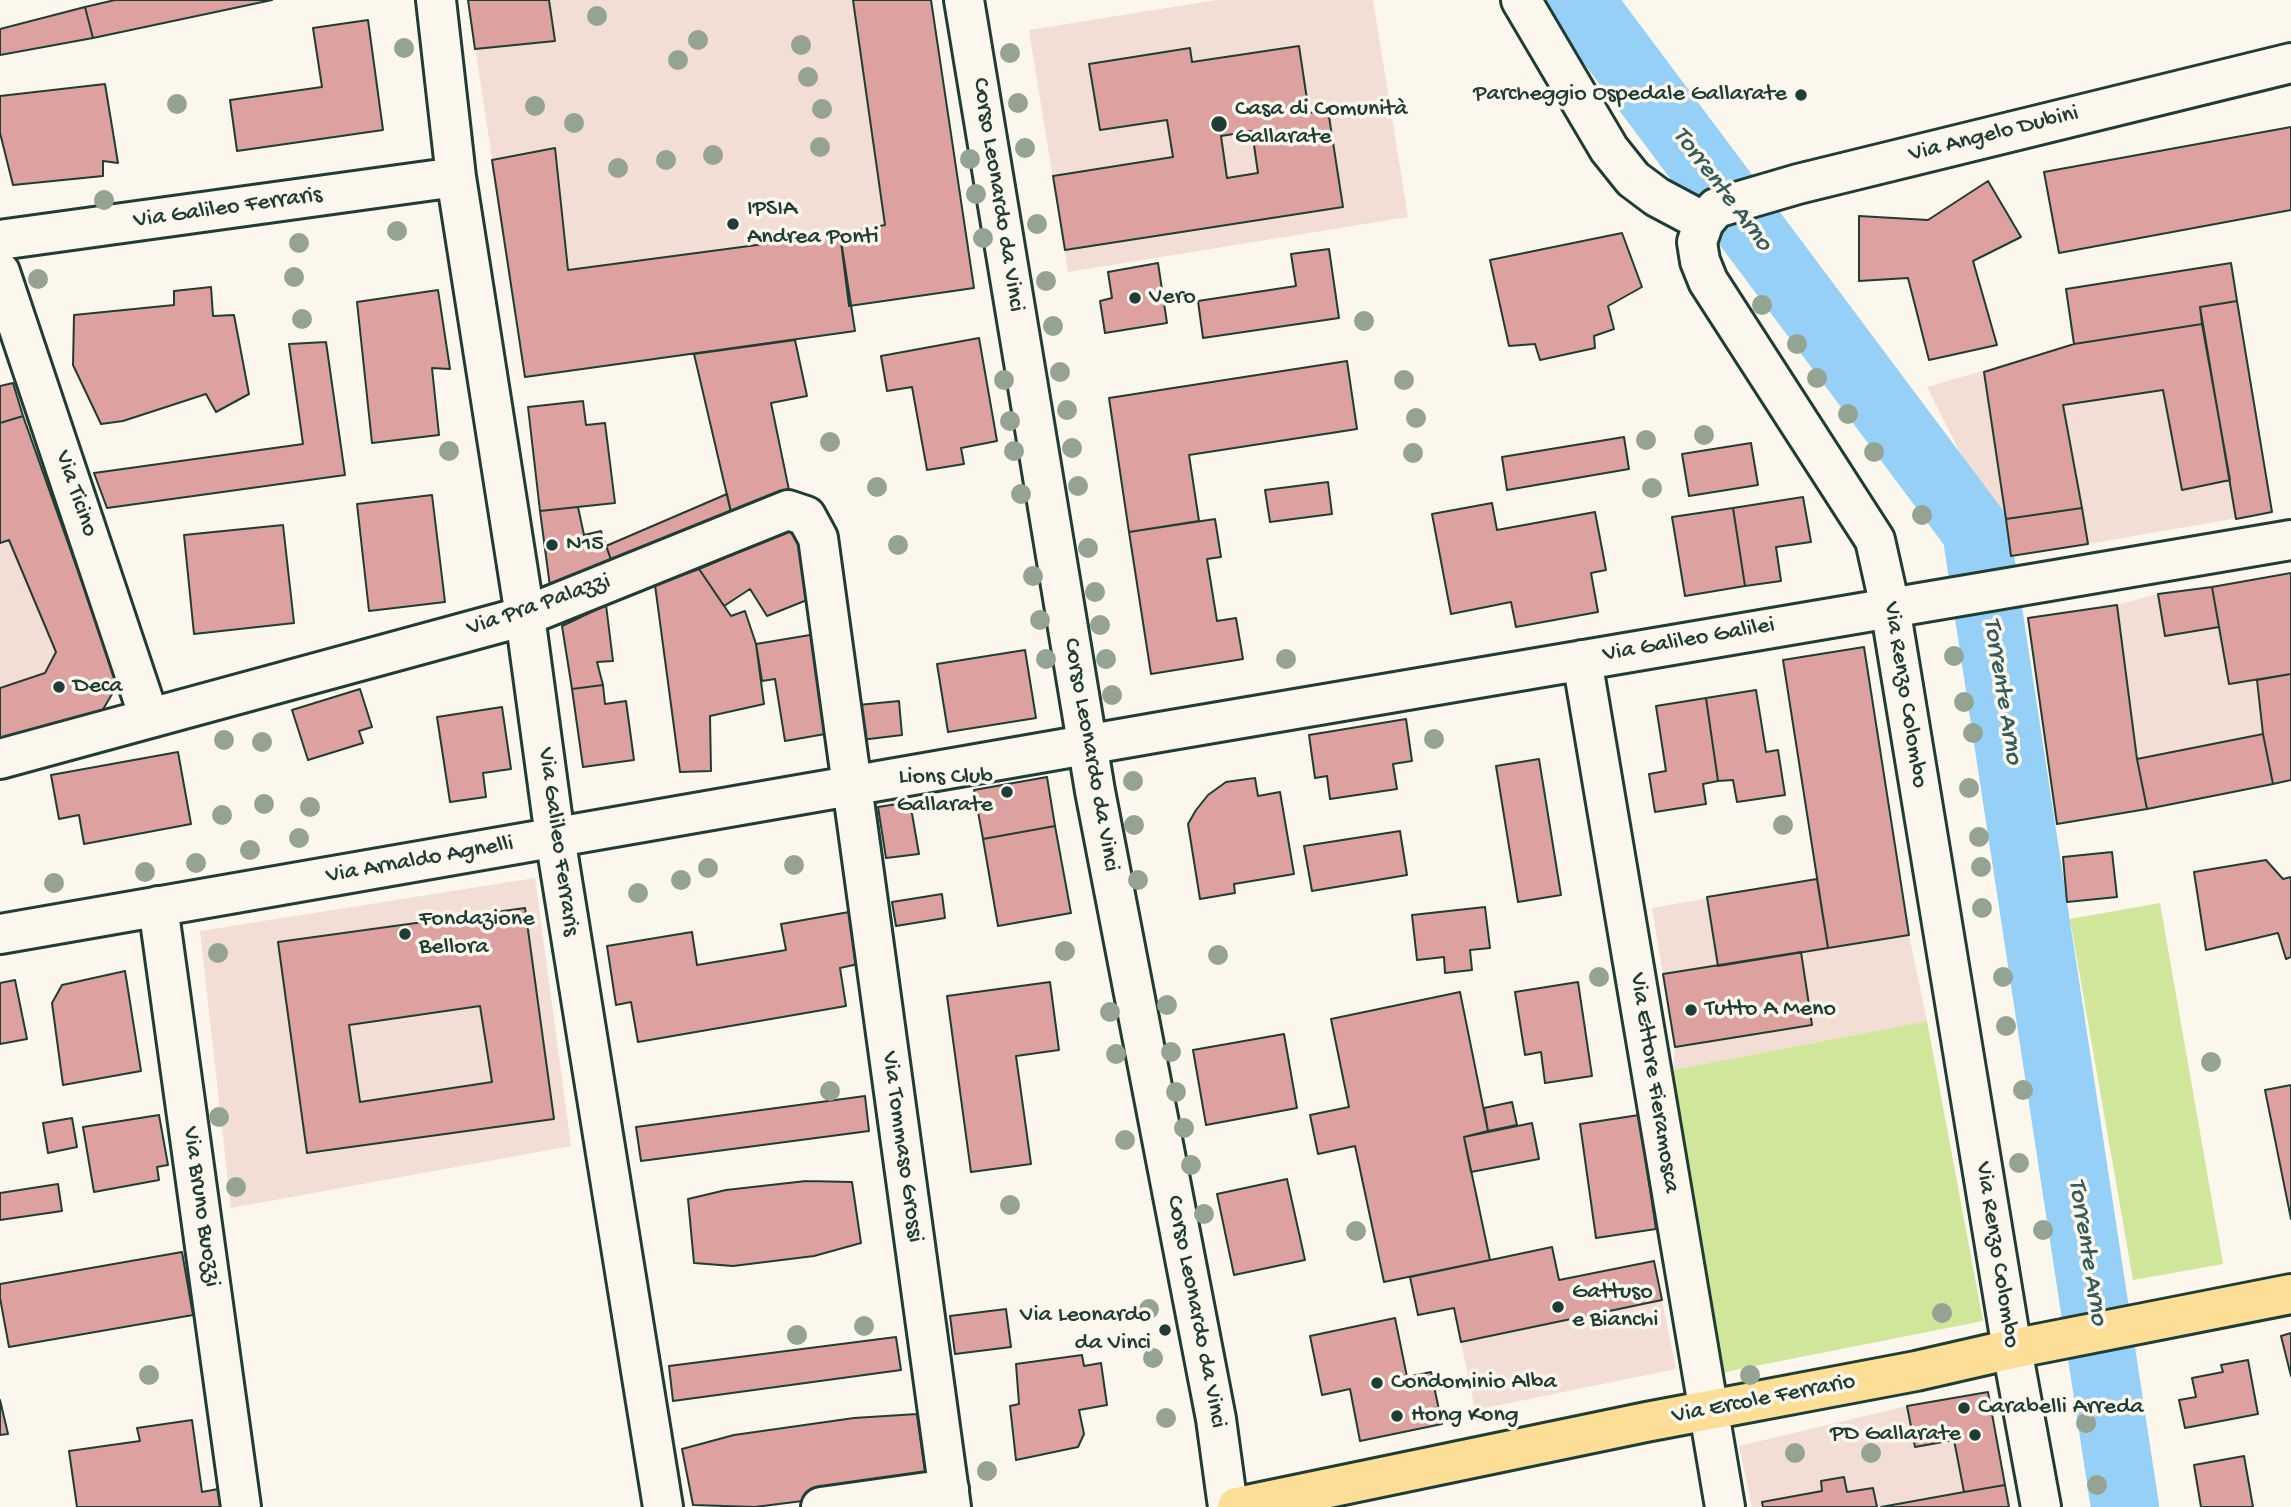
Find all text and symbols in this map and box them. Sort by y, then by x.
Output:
street label: Corso Leonardo da Vinci [964,76,1030,314]
place label: Parcheggio Ospedale Gallarate [1473,81,1787,109]
marker: Parcheggio Ospedale Gallarate [1793,87,1809,103]
place label: Casa di Comunità Gallarate [1235,96,1408,152]
street label: Via Angelo Dubini [1906,100,2082,170]
marker: Casa di Comunità Gallarate [1209,114,1229,134]
water label: Torrente Arno [1664,121,1778,259]
street label: Via Galileo Ferraris [132,182,324,236]
place label: IPSIA Andrea Ponti [747,196,879,252]
marker: IPSIA Andrea Ponti [725,216,741,232]
place label: Vero [1149,284,1196,312]
marker: Vero [1127,290,1143,306]
street label: Via Ticino [47,447,103,541]
place label: N15 [566,531,604,559]
marker: N15 [544,537,560,553]
street label: Via Pra Palazzi [463,568,615,644]
street label: Via Renzo Colombo [1875,600,1933,790]
street label: Via Galileo Galilei [1601,612,1777,670]
water label: Torrente Arno [1974,615,2028,767]
street label: Corso Leonardo da Vinci [1055,636,1125,874]
place label: Deca [73,673,123,701]
marker: Deca [51,679,67,695]
street label: Via Galileo Ferraris [530,746,584,938]
place label: Lions Club Gallarate [897,764,993,820]
marker: Lions Club Gallarate [999,784,1015,800]
street label: Via Arnaldo Agnelli [324,830,516,892]
place label: Fondazione Bellora [419,906,535,962]
marker: Fondazione Bellora [397,926,413,942]
street label: Via Ettore Fieramosca [1621,971,1685,1195]
place label: Tutto A Meno [1705,996,1836,1024]
marker: Tutto A Meno [1683,1002,1699,1018]
street label: Via Tommaso Grossi [873,1050,929,1244]
street label: Via Bruno Buozzi [175,1125,225,1289]
street label: Via Renzo Colombo [1967,1160,2025,1350]
water label: Torrente Arno [2059,1176,2113,1328]
street label: Corso Leonardo da Vinci [1158,1193,1232,1431]
place label: Gattuso e Bianchi [1572,1279,1659,1335]
marker: Gattuso e Bianchi [1550,1299,1566,1315]
place label: Via Leonardo da Vinci [1020,1302,1151,1358]
marker: Via Leonardo da Vinci [1157,1322,1173,1338]
street label: Via Ercole Ferrario [1670,1368,1858,1432]
place label: Condominio Alba [1391,1369,1557,1397]
marker: Condominio Alba [1369,1375,1385,1391]
place label: Carabelli Arreda [1978,1394,2144,1422]
marker: Carabelli Arreda [1956,1400,1972,1416]
place label: Hong Kong [1411,1402,1519,1430]
marker: Hong Kong [1389,1408,1405,1424]
place label: PD Gallarate [1830,1421,1961,1449]
marker: PD Gallarate [1967,1427,1983,1443]

